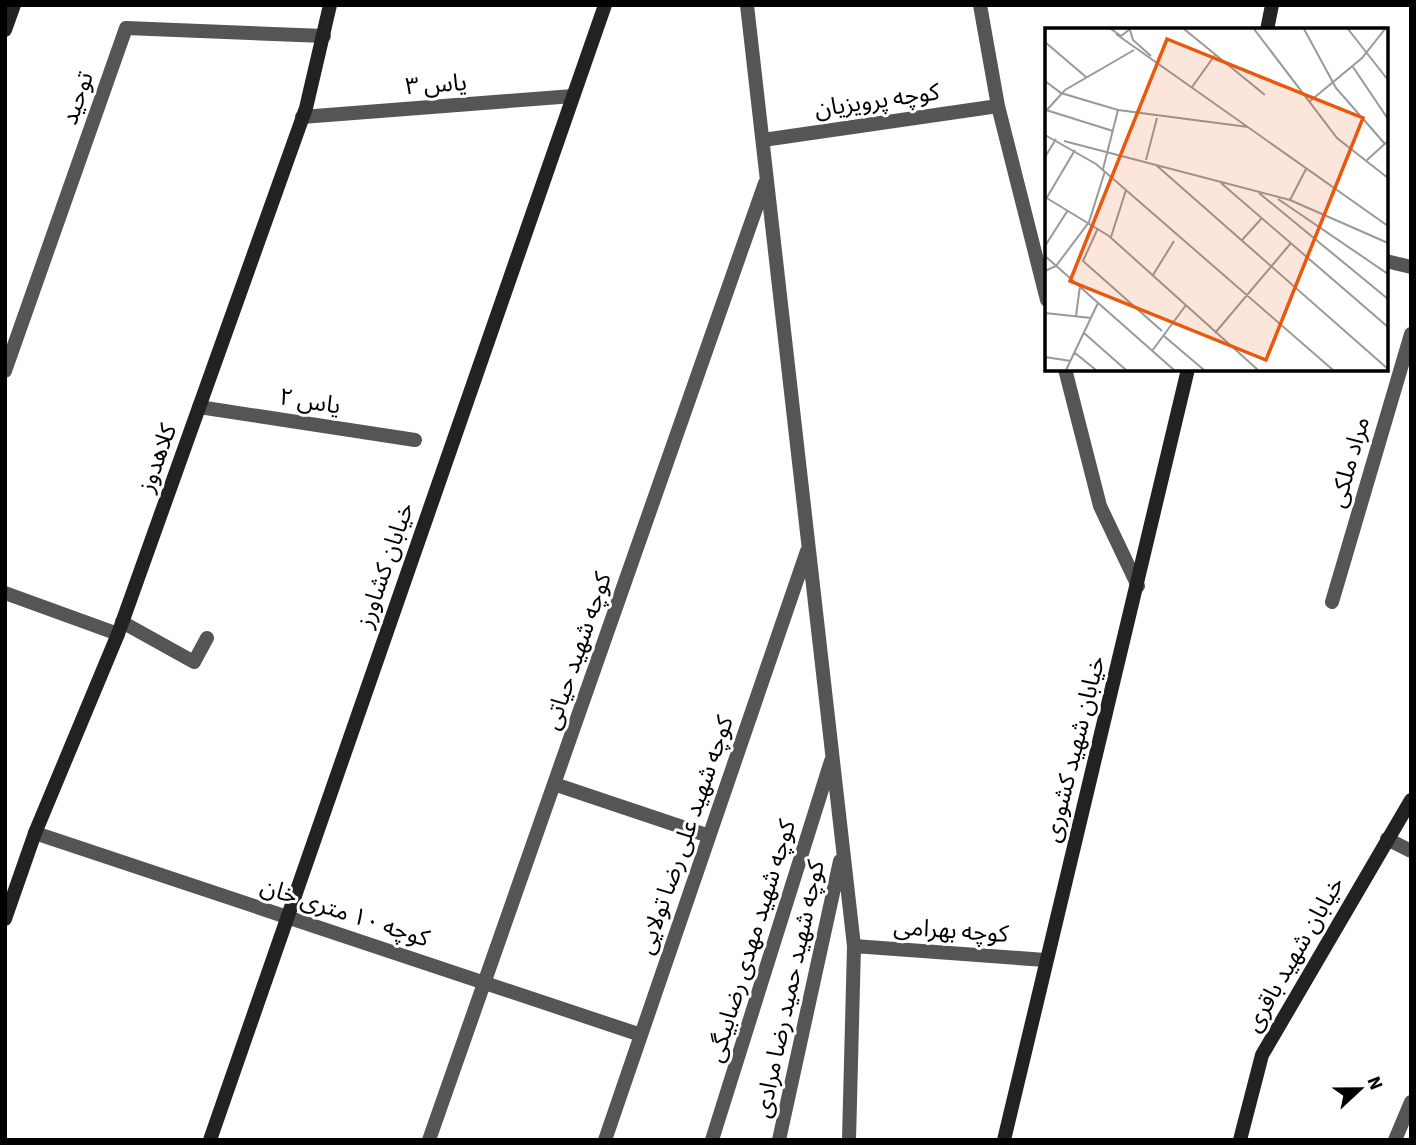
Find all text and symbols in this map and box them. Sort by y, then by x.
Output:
inset map [1045,28,1388,371]
street label: یاس ۳ [404,65,468,104]
street label: توحید [52,67,103,130]
street label: کوچه پرویزیان [812,74,943,127]
street label: یاس ۲ [277,379,343,424]
street label: مراد ملکی [1320,413,1379,512]
street label: کلاهدوز [129,418,186,498]
street label: خیابان کشاورز [347,498,423,633]
street label: کوچه شهید حیاتی [534,567,621,735]
street label: خیابان شهید کشوری [1034,652,1115,846]
street label: کوچه شهید علی رضا تولایی [628,710,743,959]
street label: کوچه شهید مهدی رضابیگی [698,815,805,1067]
street label: کوچه شهید حمید رضا مرادی [745,856,834,1121]
street label: کوچه ۱۰ متری خان [256,869,435,957]
street label: خیابان شهید باقری [1236,870,1353,1038]
street label: کوچه بهرامی [892,909,1011,952]
north arrow [1325,1054,1395,1124]
text: N [1359,1072,1389,1094]

